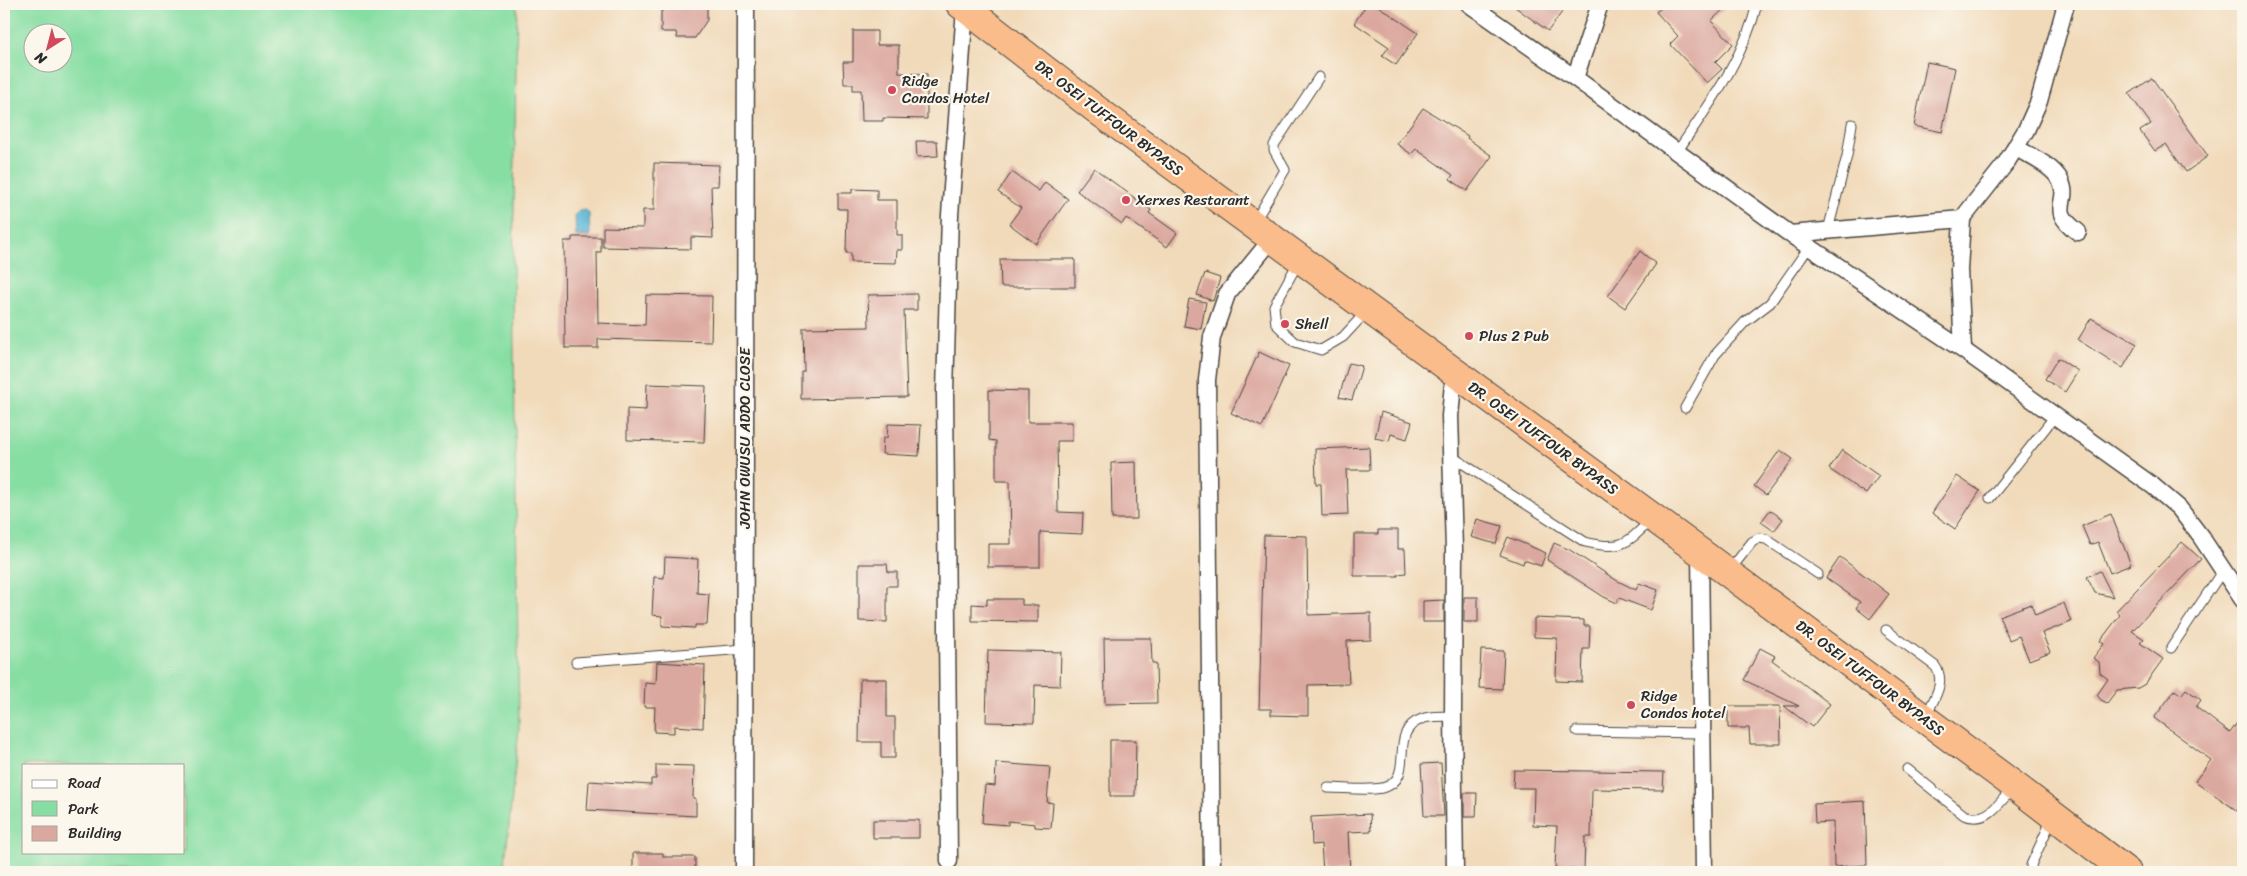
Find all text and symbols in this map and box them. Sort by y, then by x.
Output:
north arrow [22,22,72,72]
text: N [29,45,53,72]
street label: DR. OSEI TUFFOUR BYPASS [1029,53,1189,183]
place label: Ridge Condos Hotel [902,68,990,111]
marker: Ridge Condos Hotel [886,84,898,96]
place label: Xerxes Restarant [1135,187,1250,213]
marker: Xerxes Restarant [1120,194,1132,206]
place label: Shell [1295,311,1329,337]
marker: Shell [1279,318,1291,330]
place label: Plus 2 Pub [1479,323,1549,349]
marker: Plus 2 Pub [1463,330,1475,342]
street label: JOHN OWUSU ADDO CLOSE [732,346,758,529]
street label: DR. OSEI TUFFOUR BYPASS [1462,374,1624,502]
street label: DR. OSEI TUFFOUR BYPASS [1790,613,1950,743]
place label: Ridge Condos hotel [1641,683,1726,726]
marker: Ridge Condos hotel [1625,699,1637,711]
legend [22,764,185,854]
text: Road [68,770,101,796]
text: Park [68,796,99,822]
text: Building [68,820,122,846]

